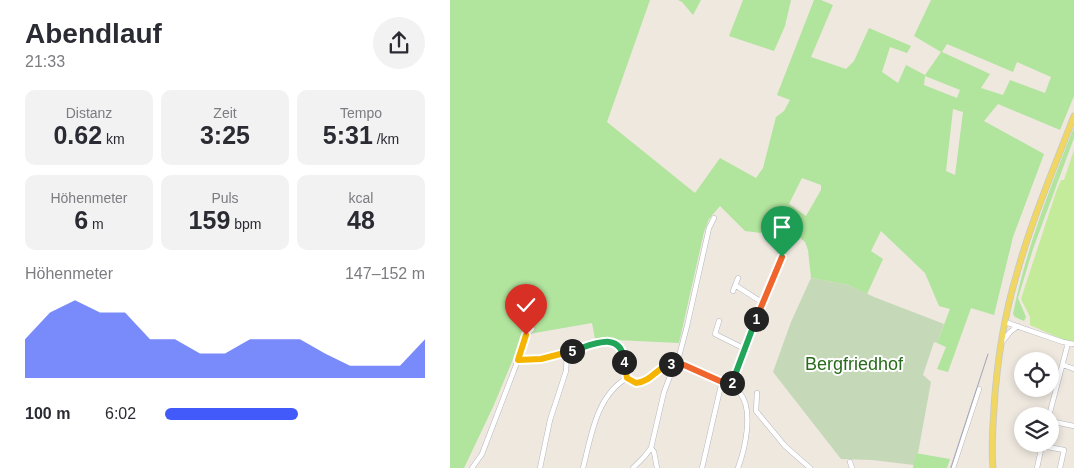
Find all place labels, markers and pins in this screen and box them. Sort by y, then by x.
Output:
pin [761,206,803,257]
pin [505,284,547,335]
pin: 1 [744,306,768,332]
pin: 5 [560,338,584,364]
pin: 4 [612,350,636,374]
pin: 3 [658,352,684,376]
pin: 2 [720,370,744,396]

